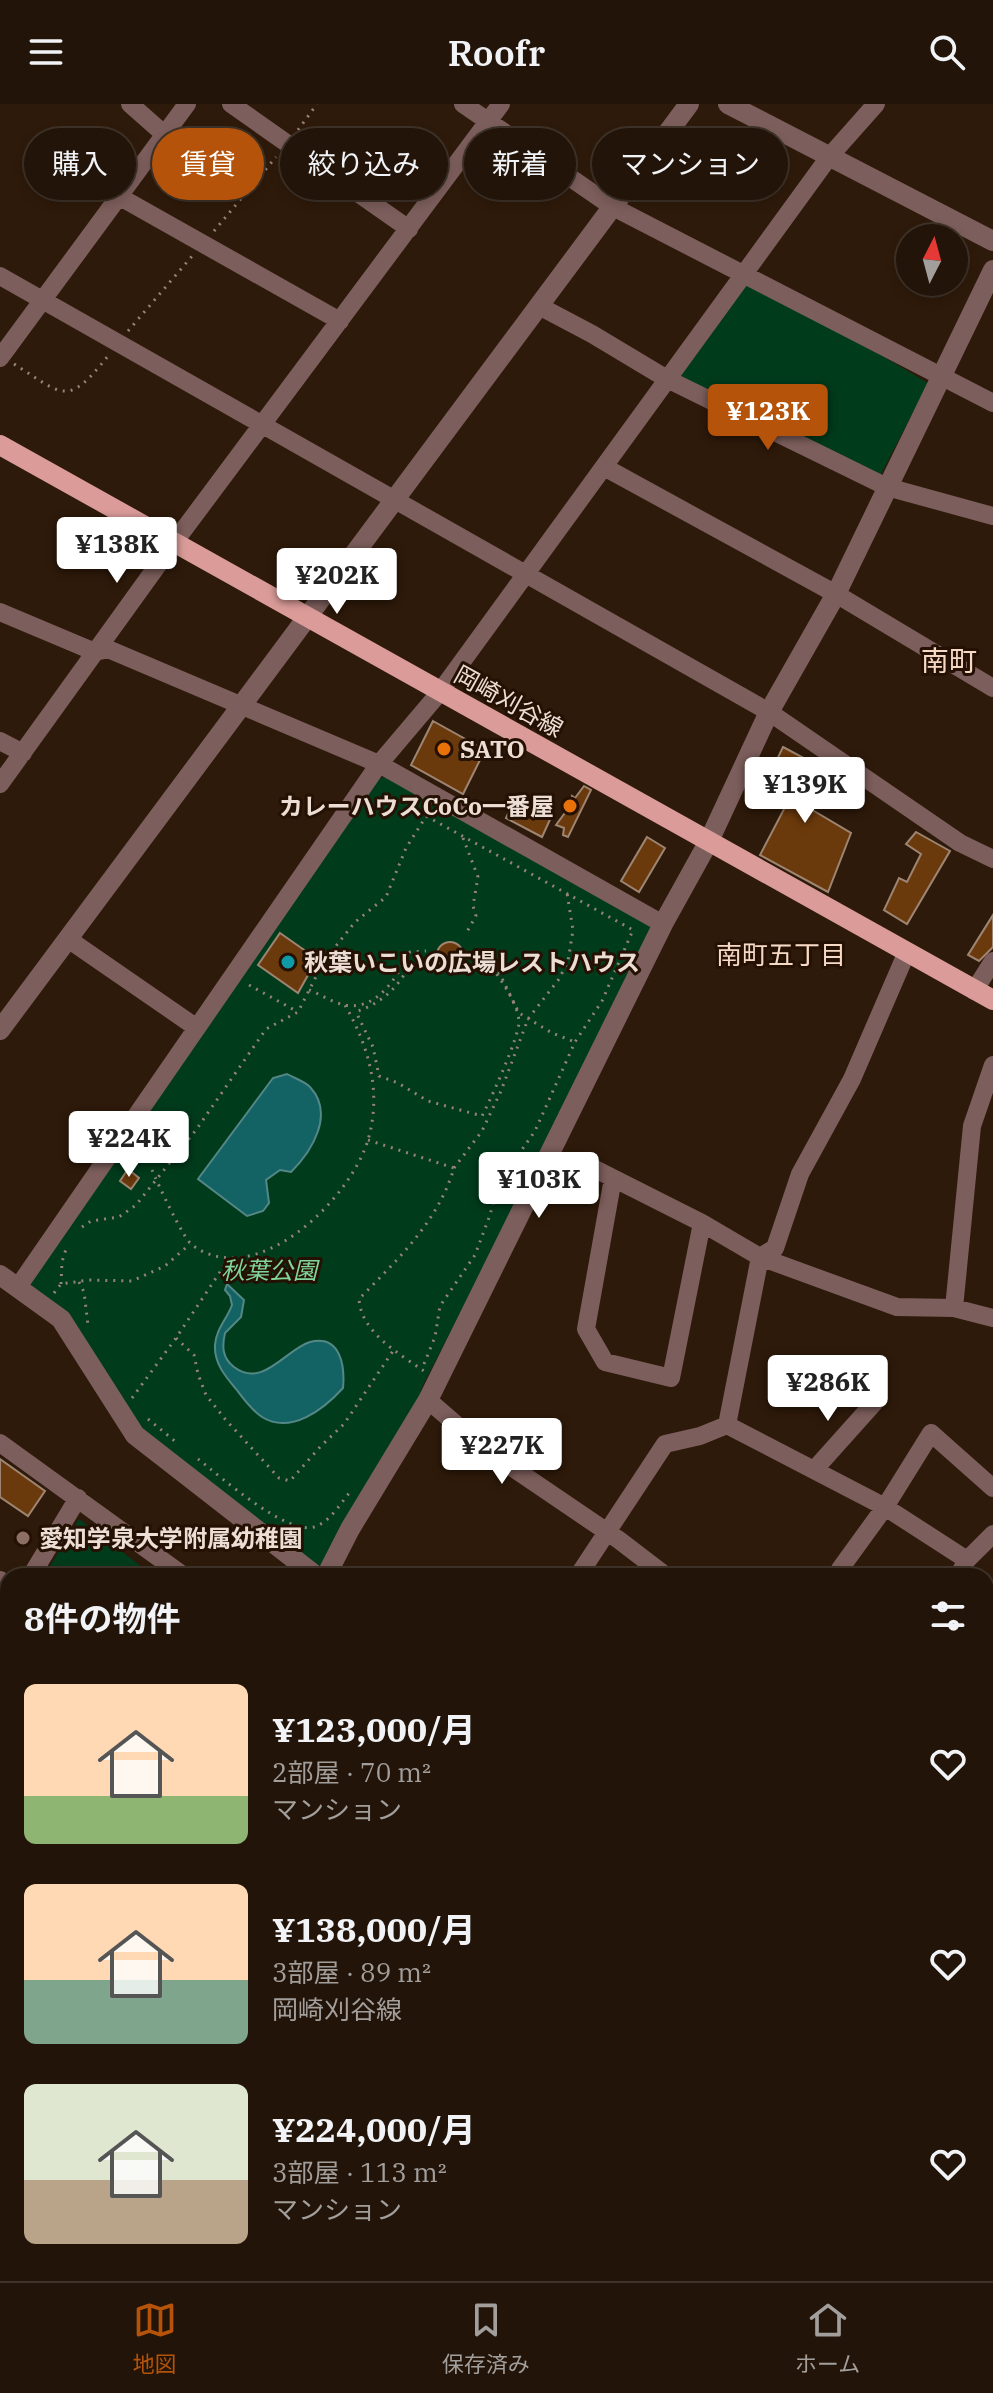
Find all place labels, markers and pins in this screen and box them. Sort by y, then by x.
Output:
pin: ¥123K [712,384,824,452]
pin: ¥138K [61,517,173,585]
pin: ¥202K [281,548,393,616]
place label: SATO [460,733,525,765]
marker: SATO [435,740,453,758]
pin: ¥139K [749,757,861,825]
place label: カレーハウスCoCo一番屋 [279,790,554,822]
marker: カレーハウスCoCo一番屋 [561,797,579,815]
place label: 秋葉いこいの広場レストハウス [304,946,640,978]
marker: 秋葉いこいの広場レストハウス [279,953,297,971]
pin: ¥224K [73,1111,185,1179]
pin: ¥103K [483,1152,595,1220]
pin: ¥286K [772,1355,884,1423]
pin: ¥227K [446,1418,558,1486]
place label: 愛知学泉大学附属幼稚園 [39,1522,303,1554]
marker: 愛知学泉大学附属幼稚園 [14,1529,32,1547]

